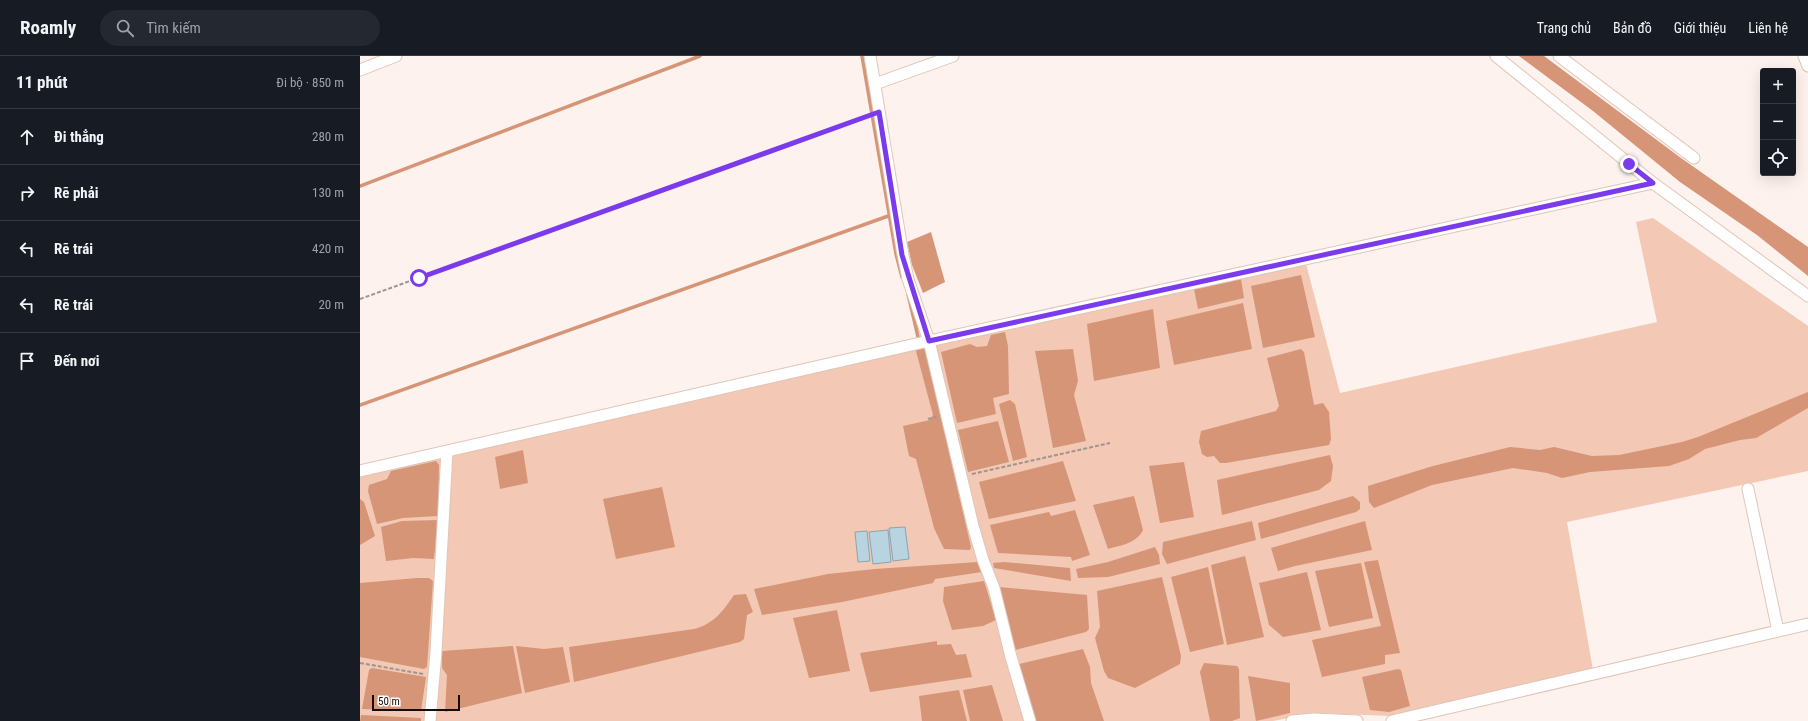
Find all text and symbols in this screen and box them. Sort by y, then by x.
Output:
search box [100,10,380,46]
text: Roamly [20,16,76,39]
icon: search [114,17,136,39]
text: Tìm kiếm [146,19,201,37]
text: Trang chủ [1537,20,1591,36]
text: Bản đồ [1613,20,1652,36]
text: Giới thiệu [1674,20,1726,36]
text: Liên hệ [1748,20,1788,36]
map controls [1760,68,1796,176]
button: + [1760,68,1796,104]
text: 11 phút [16,72,67,92]
text: Đi bộ · 850 m [276,75,344,90]
button: − [1760,104,1796,140]
icon: ahead [16,126,38,148]
text: Đi thẳng [54,128,104,146]
text: 280 m [312,129,344,144]
button: locate [1760,140,1796,176]
route end [1620,155,1638,173]
icon: right [16,182,38,204]
text: Rẽ phải [54,184,99,202]
text: 130 m [312,185,344,200]
icon: left [16,238,38,260]
text: Rẽ trái [54,240,93,258]
text: 420 m [312,241,344,256]
route start [410,269,428,287]
icon: left [16,294,38,316]
text: Rẽ trái [54,296,93,314]
text: 20 m [318,297,344,312]
icon: arrive [16,350,38,372]
text: Đến nơi [54,352,100,370]
scale bar [372,693,460,712]
text: 50 m [378,695,400,708]

